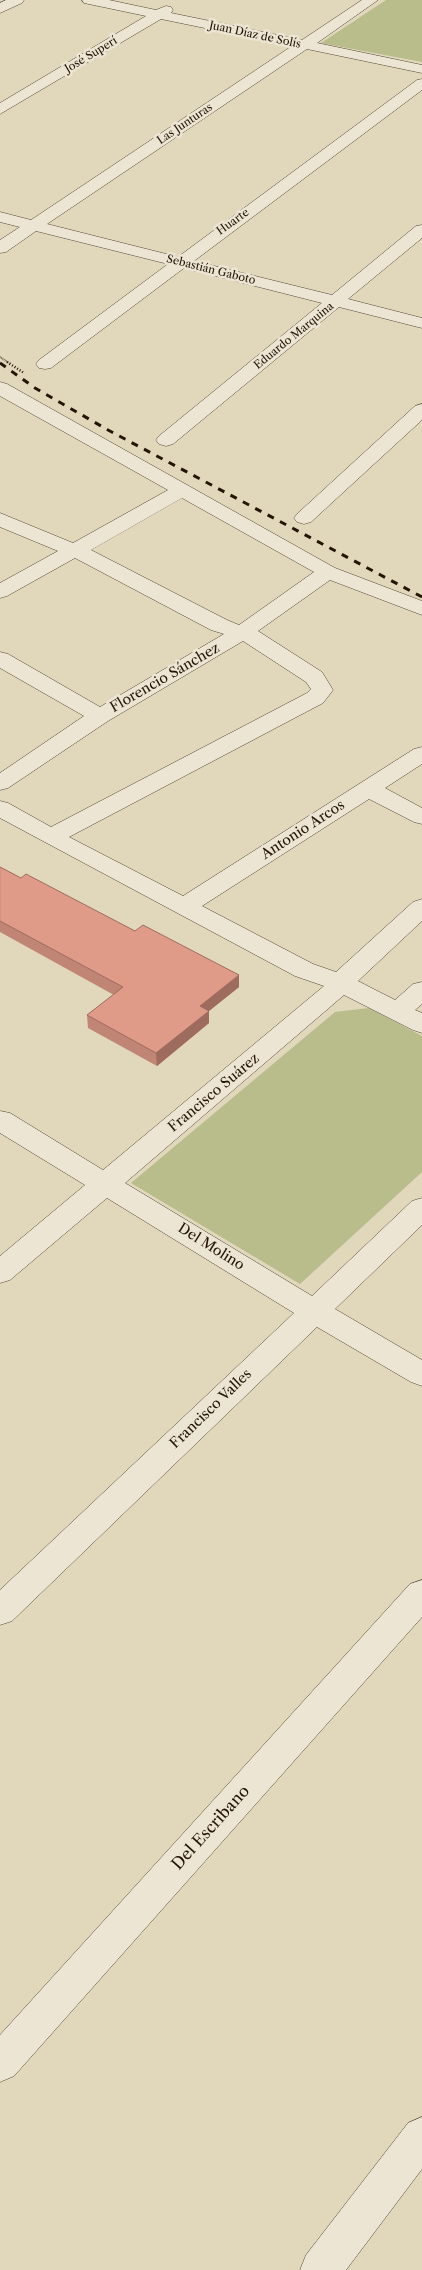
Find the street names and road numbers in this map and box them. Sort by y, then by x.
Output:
street label: Juan Díaz de Solís [208,19,302,51]
street label: José Superí [62,34,120,76]
street label: Las Junturas [155,101,215,147]
street label: Huarte [214,206,252,238]
street label: Sebastián Gaboto [165,253,257,287]
street label: Eduardo Marquina [252,300,336,372]
street label: Florencio Sánchez [107,640,223,716]
street label: Antonio Arcos [258,797,348,863]
street label: Francisco Suárez [165,1050,263,1136]
street label: Del Molino [175,1220,247,1274]
street label: Francisco Valles [167,1366,255,1452]
street label: Del Escribano [168,1782,254,1874]

